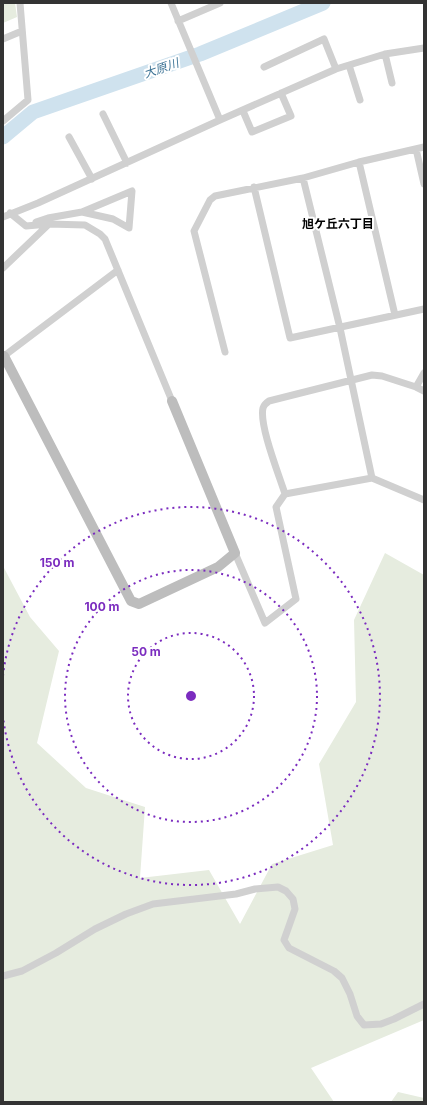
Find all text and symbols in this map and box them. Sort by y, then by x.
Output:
water label: 大原川 [142,54,182,81]
district label: 旭ケ丘六丁目 [302,216,374,231]
text: 150 m [40,555,74,570]
text: 100 m [84,599,120,614]
text: 50 m [131,644,161,659]
centre of rings [184,689,198,703]

